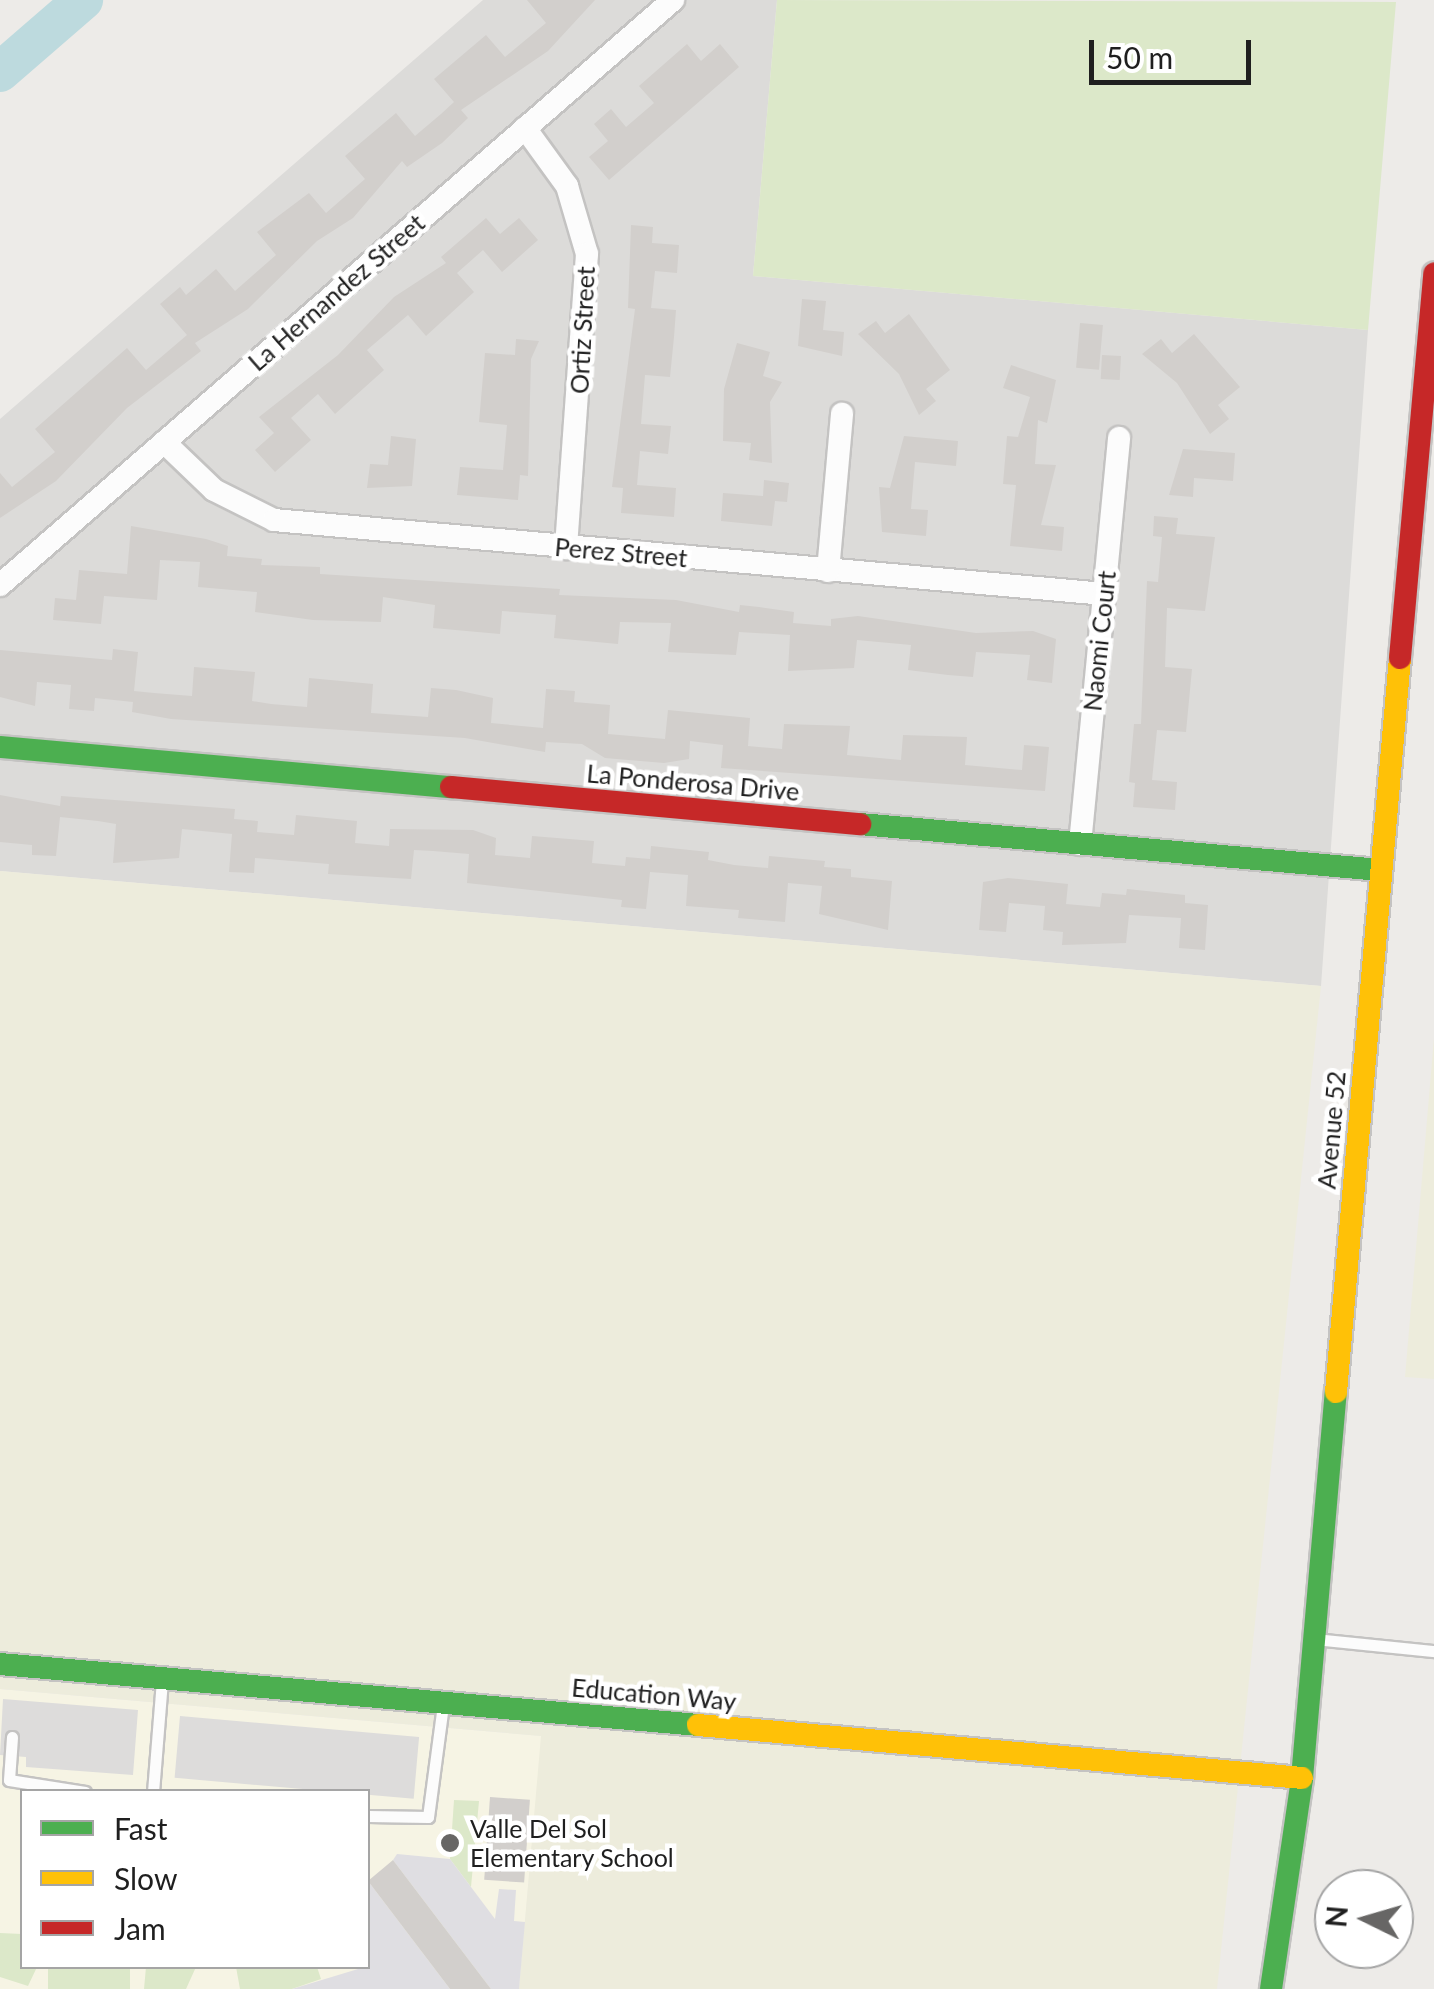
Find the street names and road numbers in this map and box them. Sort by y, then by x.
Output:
street label: La Hernandez Street [242,207,430,377]
street label: Ortiz Street [564,265,600,395]
street label: Perez Street [554,531,688,573]
street label: Naomi Court [1077,569,1121,713]
street label: La Ponderosa Drive [585,758,801,806]
street label: Avenue 52 [1311,1070,1351,1190]
street label: Education Way [570,1672,738,1716]

